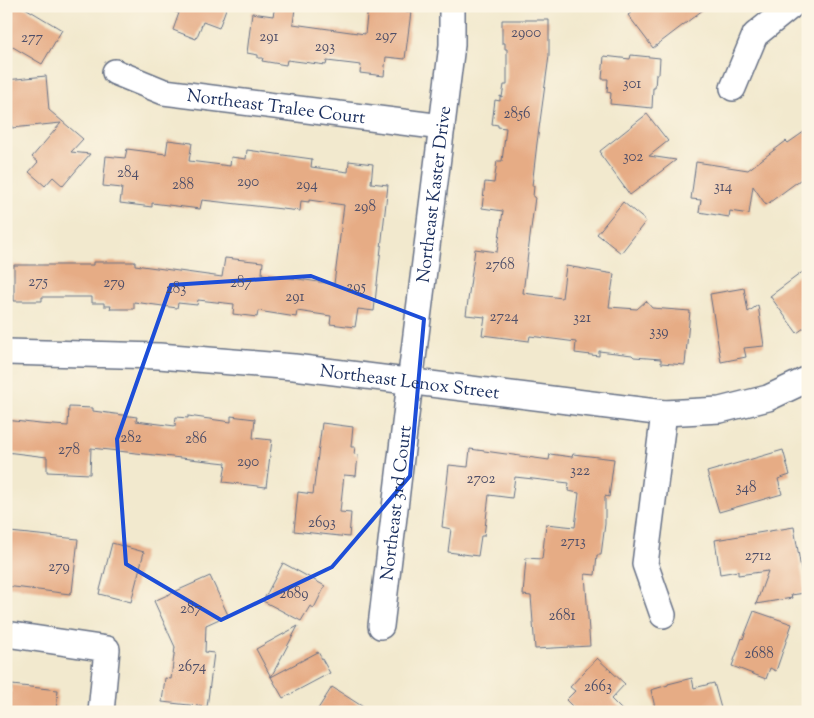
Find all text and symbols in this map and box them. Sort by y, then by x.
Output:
house number: 2900 [511,23,541,44]
house number: 297 [375,26,397,47]
house number: 291 [259,27,279,48]
house number: 277 [21,28,44,49]
house number: 293 [315,37,335,58]
house number: 301 [623,74,641,95]
street label: Northeast Tralee Court [185,84,367,132]
house number: 2856 [503,104,531,125]
street label: Northeast Kaster Drive [412,105,459,284]
house number: 302 [623,147,643,168]
house number: 284 [117,163,139,184]
house number: 290 [237,172,259,193]
house number: 288 [172,175,194,196]
house number: 294 [296,175,318,196]
house number: 314 [714,177,733,198]
house number: 298 [354,197,376,218]
house number: 2768 [485,255,515,276]
house number: 275 [28,272,48,293]
house number: 279 [103,273,125,294]
house number: 287 [230,273,252,294]
house number: 295 [346,277,366,298]
house number: 283 [166,279,186,300]
house number: 291 [285,287,305,308]
house number: 2724 [490,307,519,328]
house number: 321 [573,308,591,329]
house number: 339 [649,322,669,343]
street label: Northeast Lenox Street [318,359,501,407]
street label: Northeast 3rd Court [375,424,420,582]
house number: 282 [120,428,142,449]
house number: 286 [185,429,207,450]
house number: 278 [58,440,80,461]
house number: 290 [237,452,259,473]
house number: 322 [570,461,590,482]
house number: 2702 [466,469,496,490]
house number: 348 [735,478,757,499]
house number: 2693 [308,513,336,534]
house number: 2713 [560,532,586,553]
house number: 2712 [745,546,771,567]
house number: 279 [48,557,70,578]
house number: 2689 [279,584,309,605]
house number: 287 [180,599,202,620]
house number: 2681 [548,606,576,627]
house number: 2688 [744,644,774,665]
house number: 2674 [178,657,207,678]
house number: 2663 [584,677,612,698]

